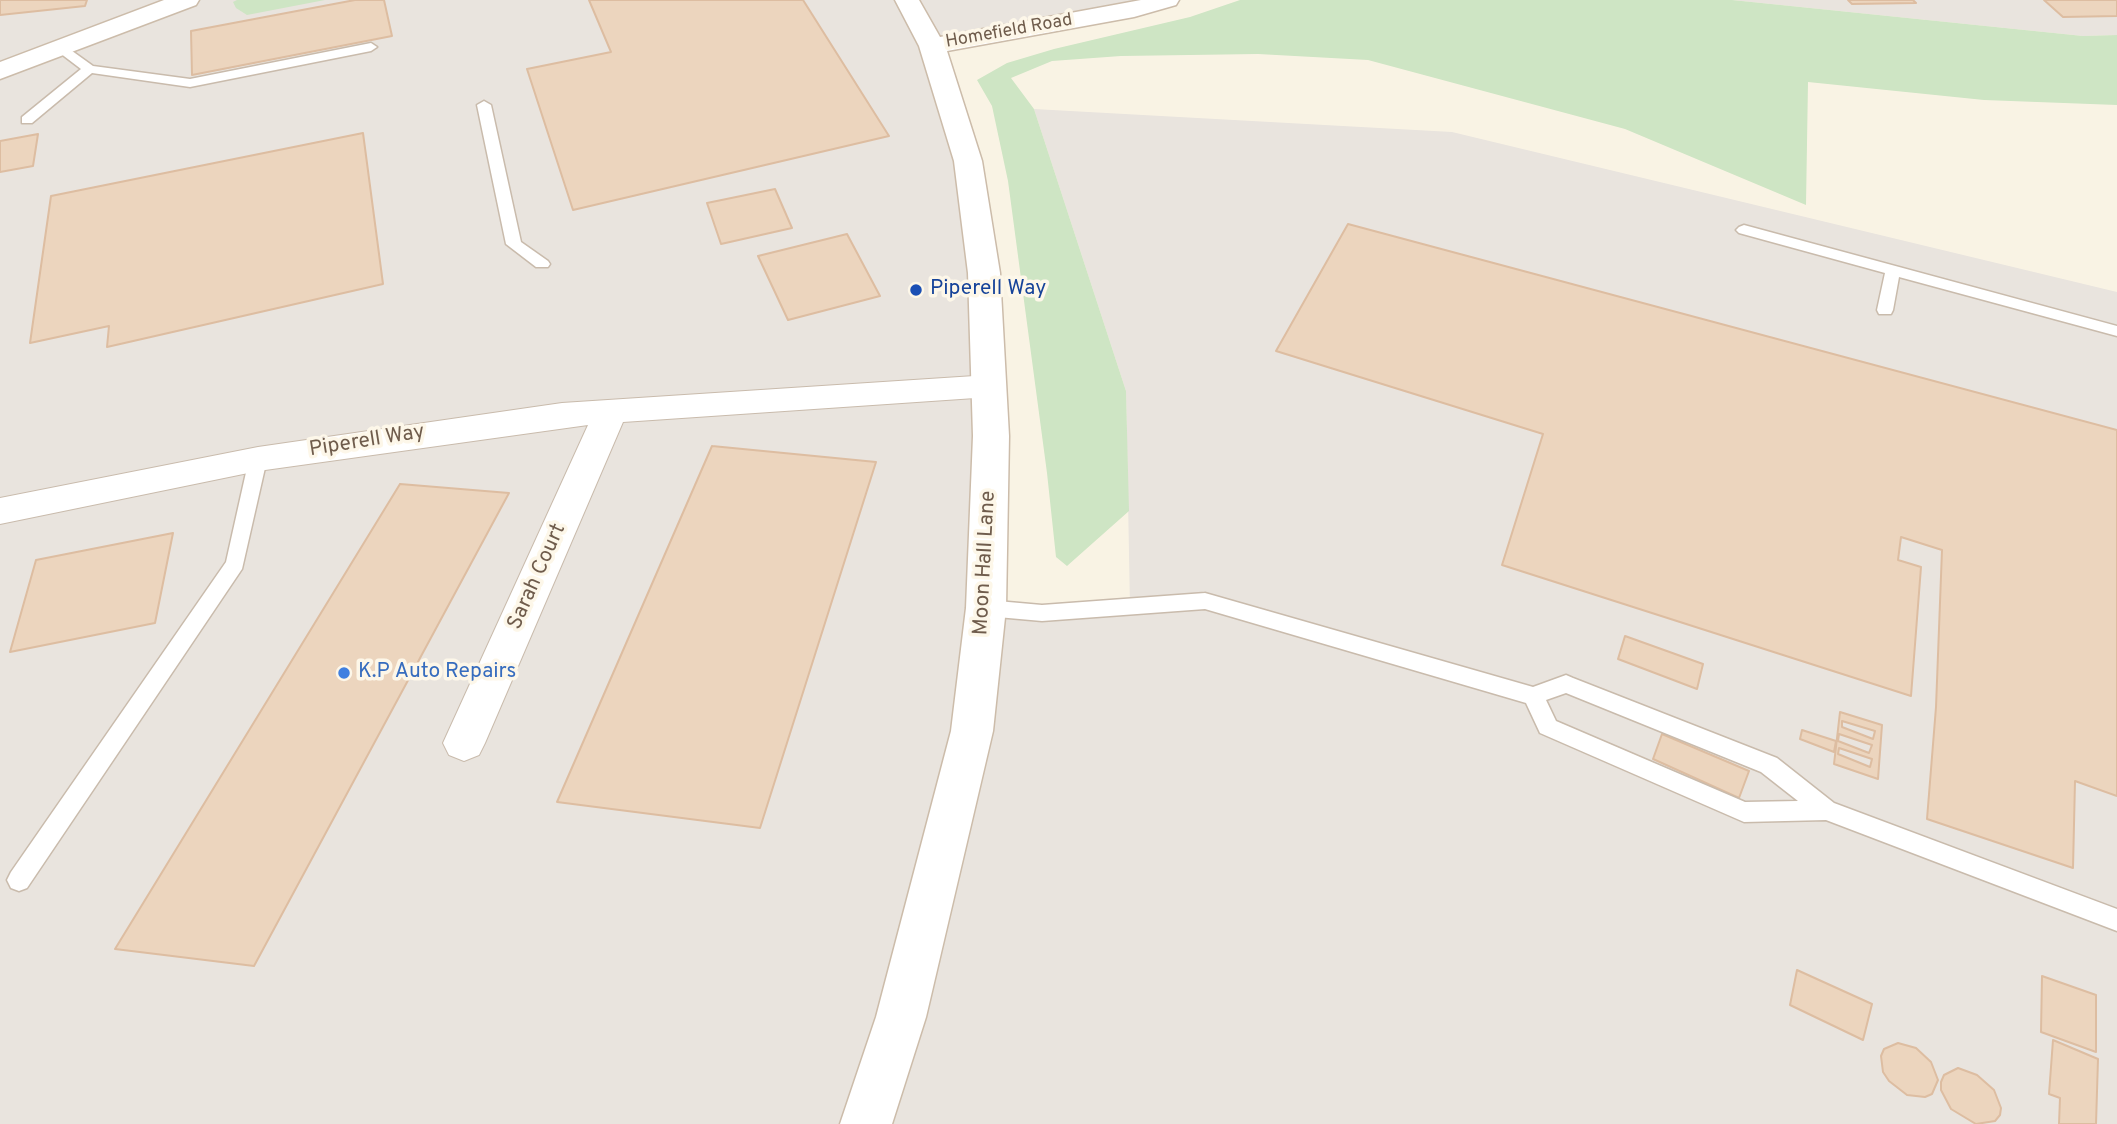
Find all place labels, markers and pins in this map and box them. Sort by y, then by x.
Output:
place label: Piperell Way [930,277,1046,303]
marker: Piperell Way [908,282,924,298]
place label: K.P Auto Repairs [358,660,516,686]
marker: K.P Auto Repairs [336,665,352,681]

